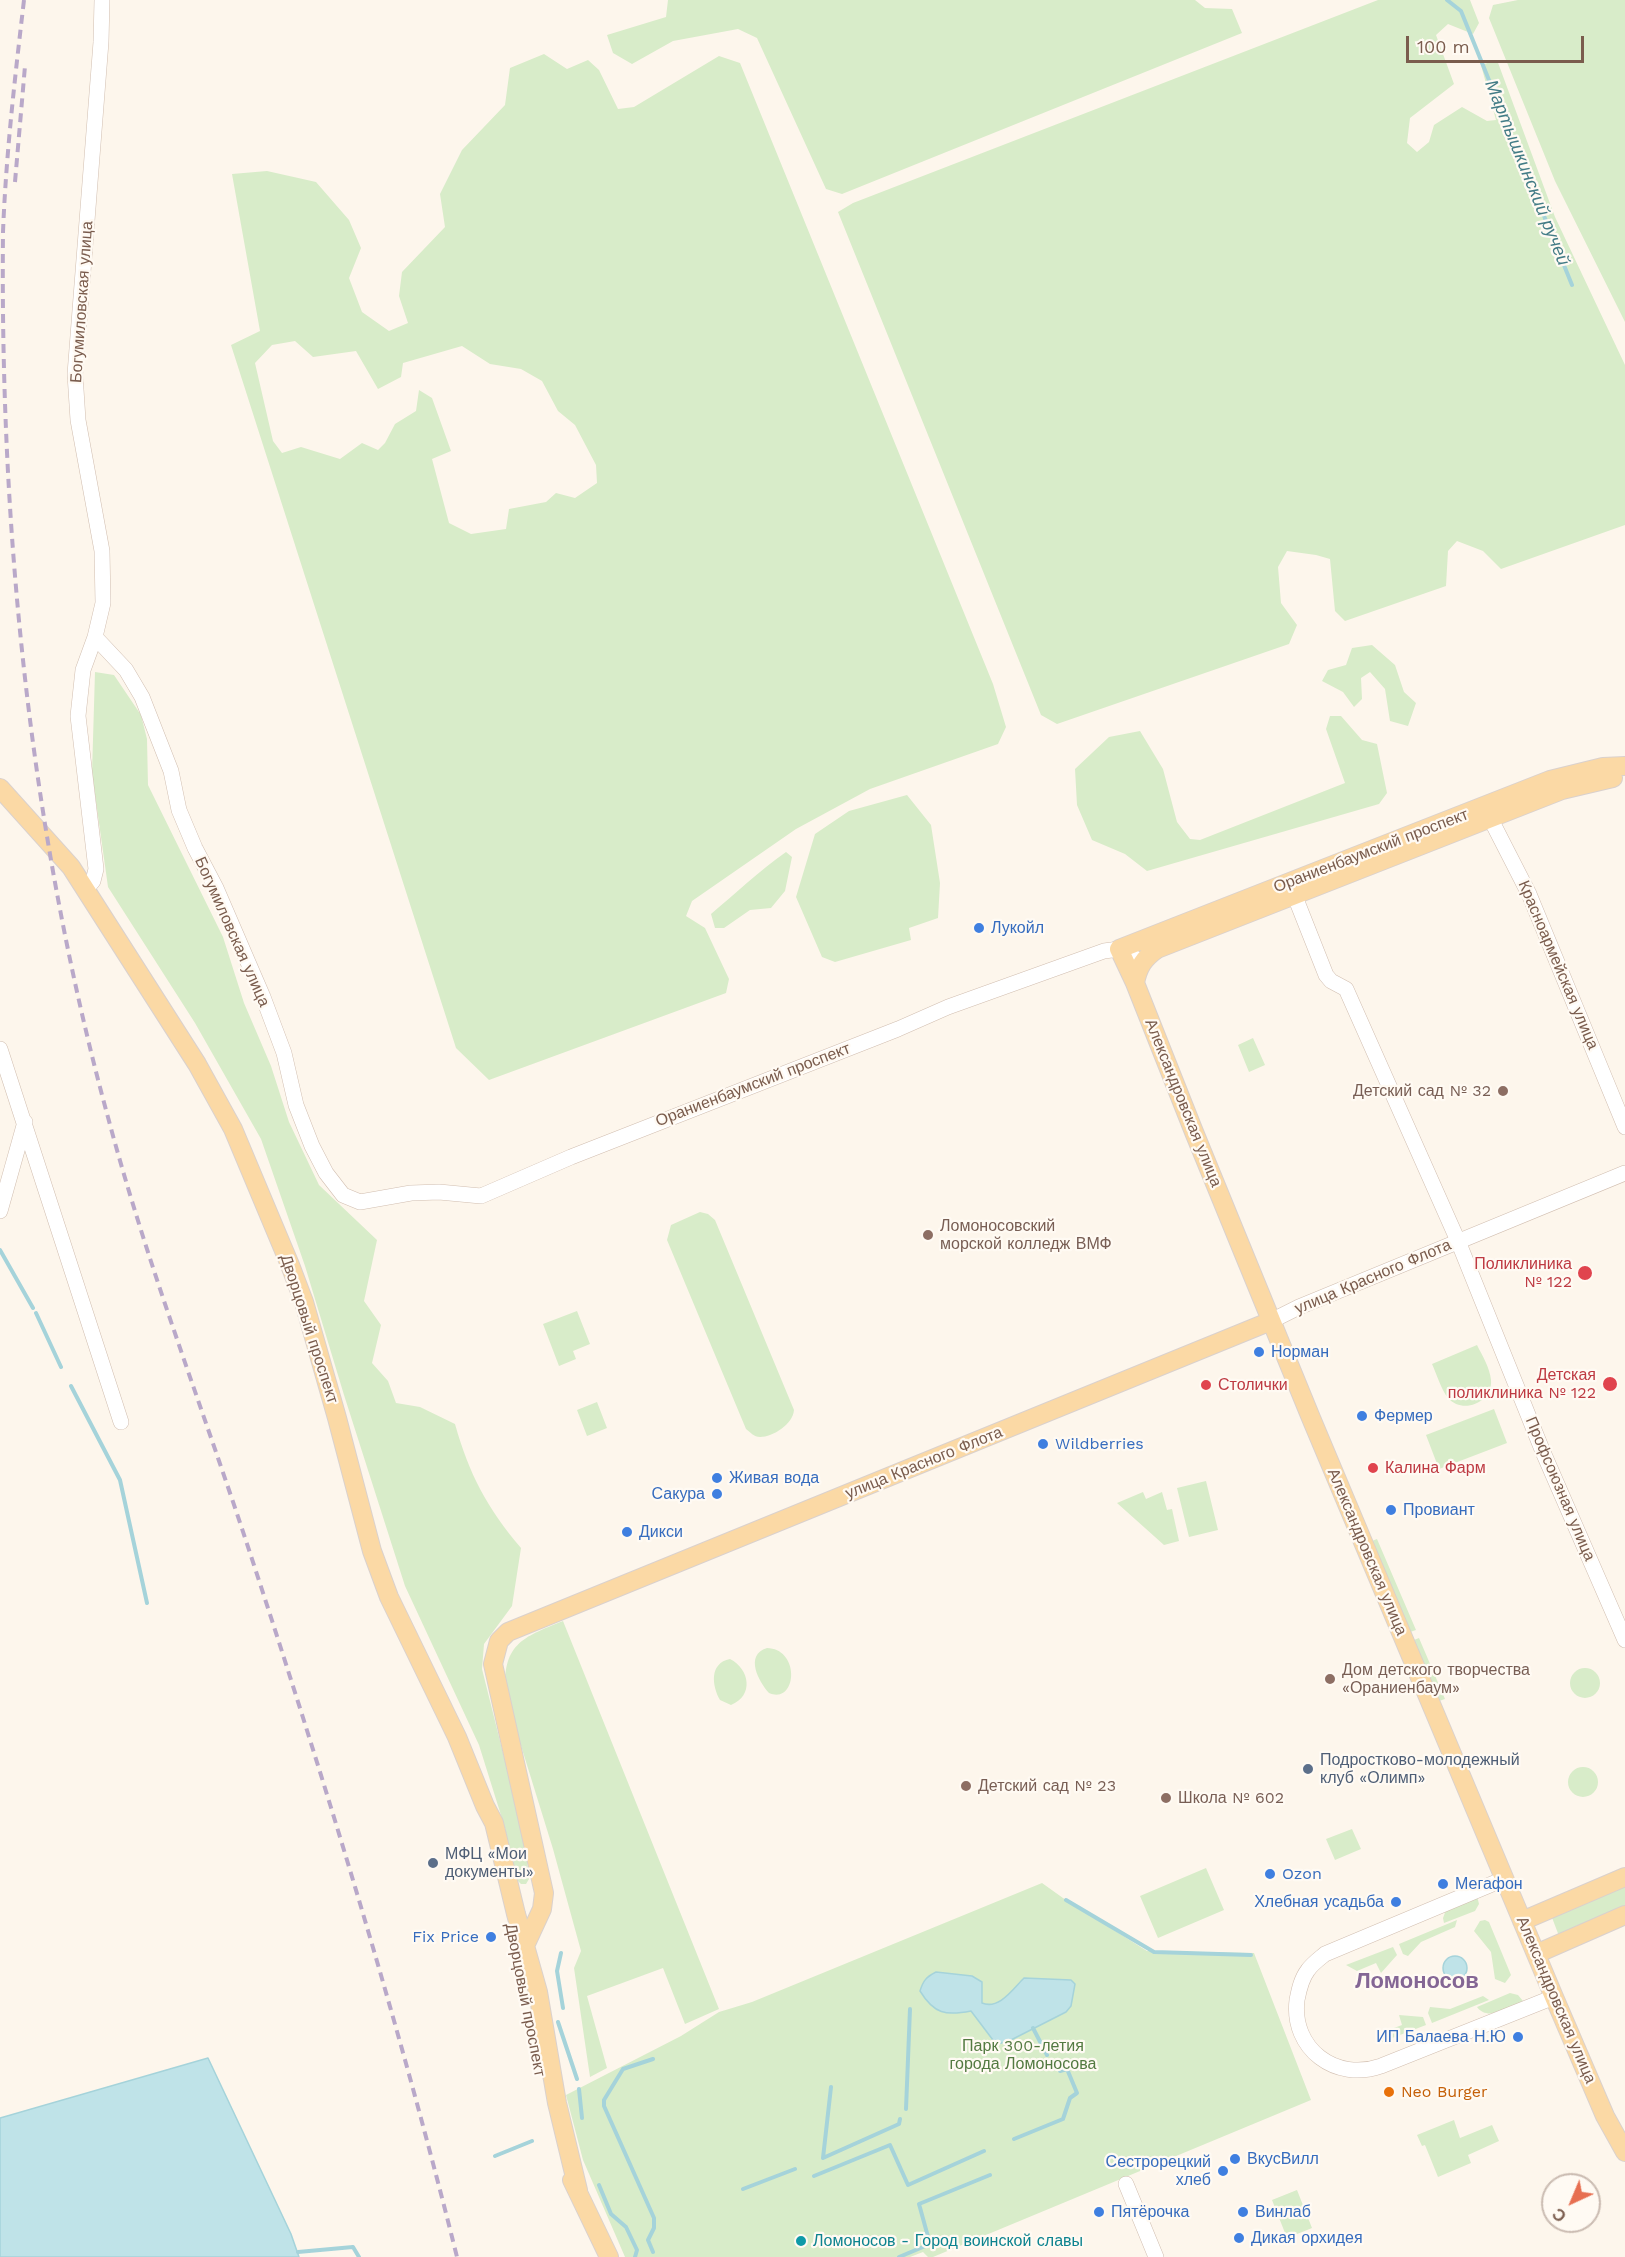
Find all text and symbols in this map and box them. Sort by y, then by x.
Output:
scale bar [1409,24,1588,62]
text: 100 m [1417,36,1470,57]
water label: Мартышкинский ручей [1480,77,1574,269]
street label: Богумиловская улица [67,220,97,384]
street label: Ораниенбаумский проспект [1271,805,1471,897]
street label: Богумиловская улица [190,854,274,1010]
street label: Красноармейская улица [1514,878,1602,1052]
place label: Лукойл [991,918,1044,938]
marker: Лукойл [972,921,986,935]
street label: Александровская улица [1140,1016,1226,1190]
street label: Ораниенбаумский проспект [653,1039,853,1131]
place label: Детский сад № 32 [1353,1081,1491,1101]
marker: Детский сад № 32 [1496,1084,1510,1098]
place label: Ломоносовский морской колледж ВМФ [940,1216,1112,1254]
marker: Ломоносовский морской колледж ВМФ [921,1228,935,1242]
street label: улица Красного Флота [1292,1235,1454,1319]
street label: Дворцовый проспект [276,1252,342,1406]
place label: Поликлиника № 122 [1474,1254,1572,1292]
marker: Поликлиника № 122 [1576,1264,1594,1282]
place label: Норман [1271,1342,1329,1362]
marker: Норман [1252,1345,1266,1359]
place label: Детская поликлиника № 122 [1448,1365,1596,1403]
place label: Столички [1218,1375,1288,1395]
marker: Детская поликлиника № 122 [1601,1375,1619,1393]
marker: Столички [1199,1378,1213,1392]
place label: Фермер [1374,1406,1433,1426]
marker: Фермер [1355,1409,1369,1423]
street label: Профсоюзная улица [1521,1414,1599,1564]
street label: улица Красного Флота [843,1423,1005,1503]
place label: Wildberries [1055,1434,1144,1454]
marker: Wildberries [1036,1437,1050,1451]
place label: Калина Фарм [1385,1458,1486,1478]
marker: Калина Фарм [1366,1461,1380,1475]
street label: Александровская улица [1323,1466,1411,1638]
place label: Живая вода [729,1468,819,1488]
marker: Живая вода [710,1471,724,1485]
place label: Сакура [652,1484,705,1504]
marker: Сакура [710,1487,724,1501]
place label: Провиант [1403,1500,1475,1520]
marker: Провиант [1384,1503,1398,1517]
place label: Дикси [639,1522,683,1542]
marker: Дикси [620,1525,634,1539]
place label: Дом детского творчества «Ораниенбаум» [1342,1660,1530,1698]
marker: Дом детского творчества «Ораниенбаум» [1323,1672,1337,1686]
place label: Подростково-молодежный клуб «Олимп» [1320,1750,1520,1788]
marker: Подростково-молодежный клуб «Олимп» [1301,1762,1315,1776]
place label: Детский сад № 23 [978,1776,1116,1796]
marker: Детский сад № 23 [959,1779,973,1793]
place label: Школа № 602 [1178,1788,1284,1808]
marker: Школа № 602 [1159,1791,1173,1805]
place label: МФЦ «Мои документы» [445,1844,534,1882]
marker: МФЦ «Мои документы» [426,1856,440,1870]
place label: Ozon [1282,1864,1322,1884]
marker: Ozon [1263,1867,1277,1881]
place label: Мегафон [1455,1874,1523,1894]
marker: Мегафон [1436,1877,1450,1891]
place label: Хлебная усадьба [1254,1892,1384,1912]
marker: Хлебная усадьба [1389,1895,1403,1909]
street label: Александровская улица [1512,1914,1600,2086]
street label: Дворцовый проспект [501,1922,549,2078]
place label: Fix Price [412,1927,479,1947]
marker: Fix Price [484,1930,498,1944]
district label: Ломоносов [1355,1969,1479,1995]
place label: ИП Балаева Н.Ю [1376,2027,1506,2047]
marker: ИП Балаева Н.Ю [1511,2030,1525,2044]
park label: Парк 300-летия города Ломоносова [950,2036,1096,2074]
place label: Neo Burger [1401,2082,1488,2102]
marker: Neo Burger [1382,2085,1396,2099]
place label: ВкусВилл [1247,2149,1319,2169]
place label: Сестрорецкий хлеб [1106,2152,1211,2190]
marker: ВкусВилл [1228,2152,1242,2166]
marker: Сестрорецкий хлеб [1216,2164,1230,2178]
north arrow [1541,2173,1601,2233]
place label: Пятёрочка [1111,2202,1189,2222]
place label: Винлаб [1255,2202,1311,2222]
text: С [1549,2204,1570,2226]
marker: Пятёрочка [1092,2205,1106,2219]
marker: Винлаб [1236,2205,1250,2219]
place label: Дикая орхидея [1251,2228,1363,2248]
place label: Ломоносов - Город воинской славы [813,2231,1083,2251]
marker: Дикая орхидея [1232,2231,1246,2245]
marker: Ломоносов - Город воинской славы [794,2234,808,2248]

